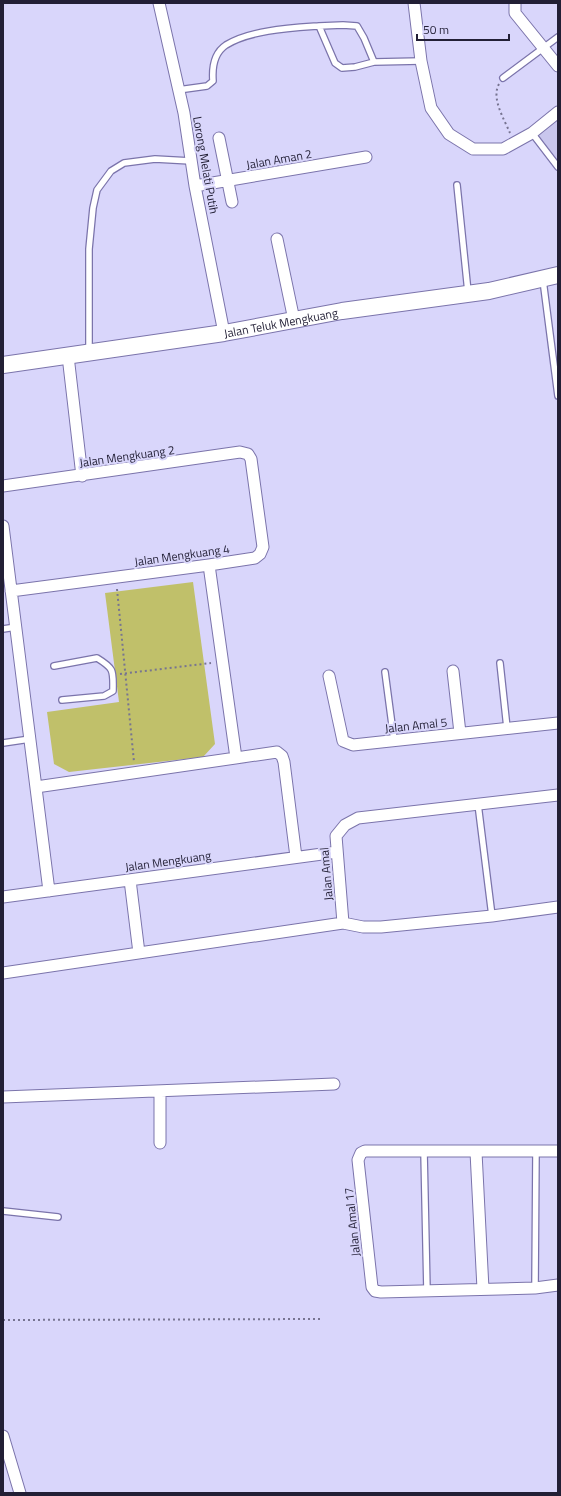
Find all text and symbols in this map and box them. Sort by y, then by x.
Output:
scale bar [417,16,509,42]
text: 50 m [423,20,449,39]
street label: Lorong Melati Putih [188,115,224,215]
street label: Jalan Aman 2 [245,144,313,174]
street label: Jalan Teluk Mengkuang [222,302,339,342]
street label: Jalan Mengkuang 2 [78,440,176,472]
street label: Jalan Mengkuang 4 [133,539,231,571]
street label: Jalan Amal 5 [384,712,448,738]
street label: Jalan Mengkuang [124,846,212,876]
street label: Jalan Amal [314,847,338,901]
street label: Jalan Amal 17 [339,1186,365,1258]

